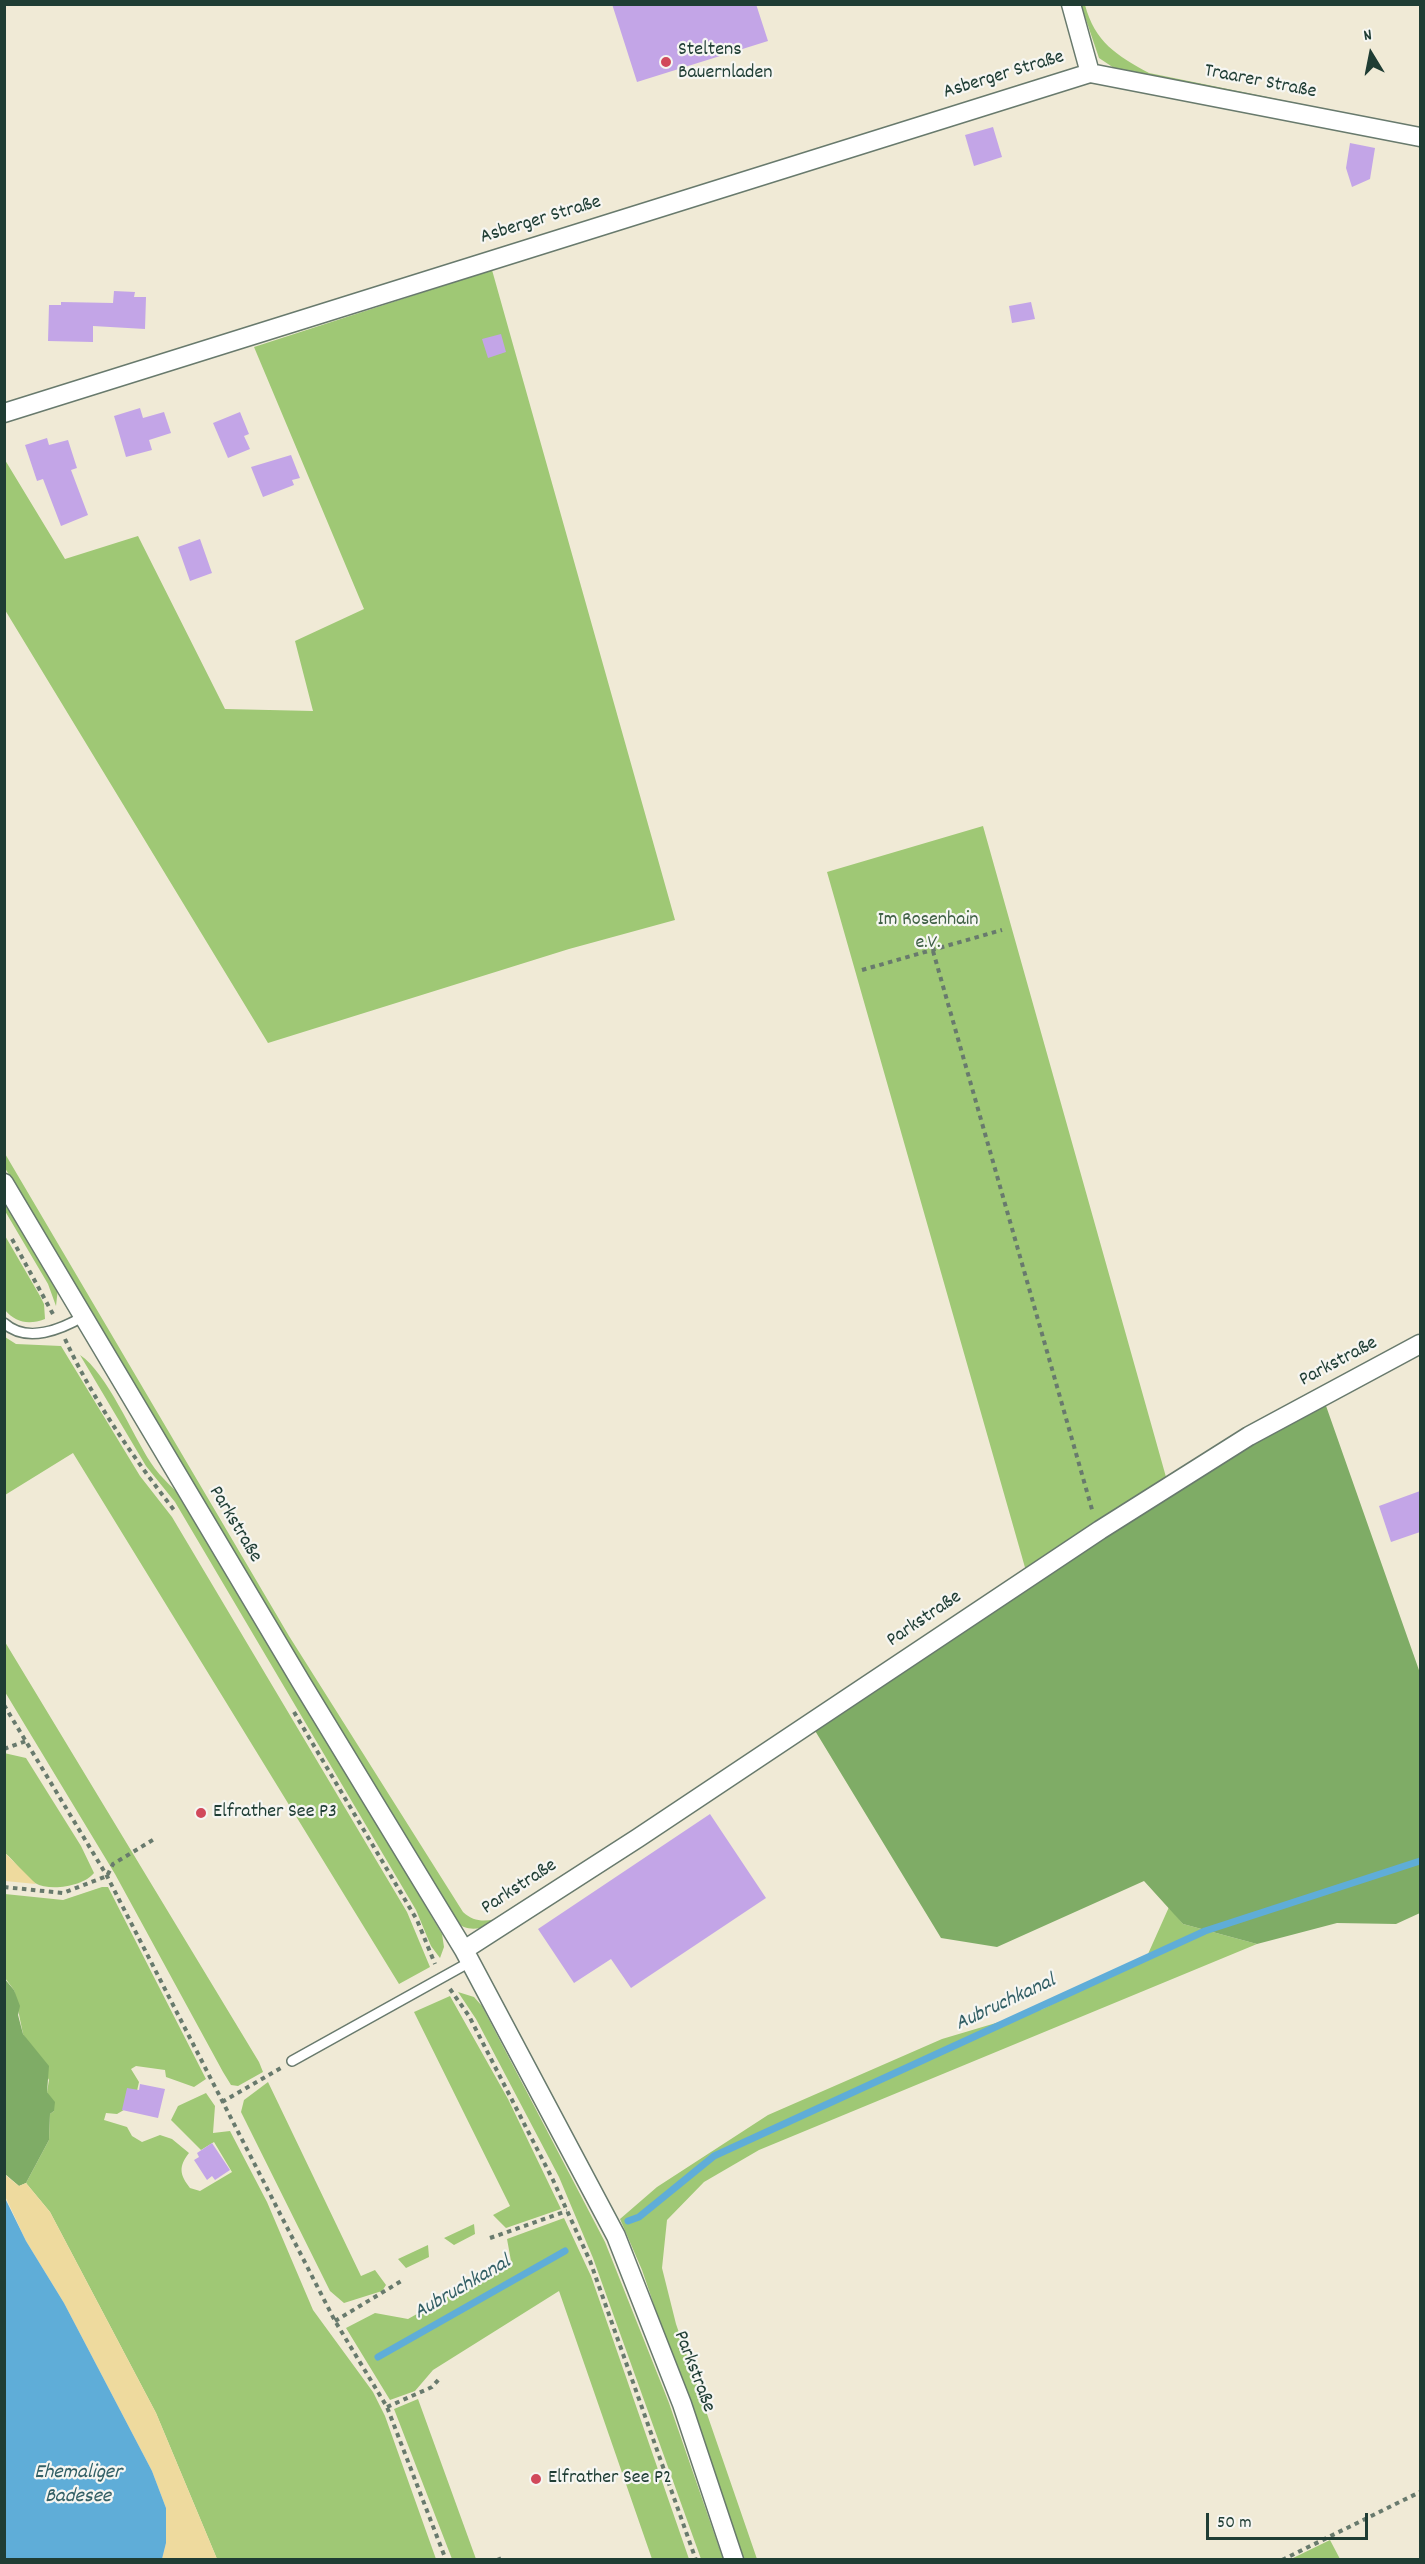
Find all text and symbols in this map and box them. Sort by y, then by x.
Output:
north arrow [1341,24,1401,84]
text: N [1362,24,1374,48]
place label: Steltens Bauernladen [678,39,772,86]
street label: Asberger Straße [941,46,1067,106]
marker: Steltens Bauernladen [659,55,673,69]
street label: Traarer Straße [1202,60,1318,106]
street label: Asberger Straße [478,191,604,251]
park label: Im Rosenhain e.V. [877,909,979,956]
street label: Parkstraße [1296,1332,1382,1394]
street label: Parkstraße [202,1482,266,1568]
street label: Parkstraße [883,1586,967,1654]
place label: Elfrather See P3 [213,1801,337,1825]
marker: Elfrather See P3 [194,1806,208,1820]
street label: Parkstraße [478,1855,562,1921]
water label: Aubruchkanal [952,1970,1060,2038]
water label: Aubruchkanal [410,2251,516,2327]
street label: Parkstraße [667,2328,719,2416]
water label: Ehemaliger Badesee [34,2461,122,2511]
place label: Elfrather See P2 [548,2467,672,2491]
marker: Elfrather See P2 [529,2472,543,2486]
scale bar [1209,2501,1371,2539]
text: 50 m [1217,2511,1252,2536]

